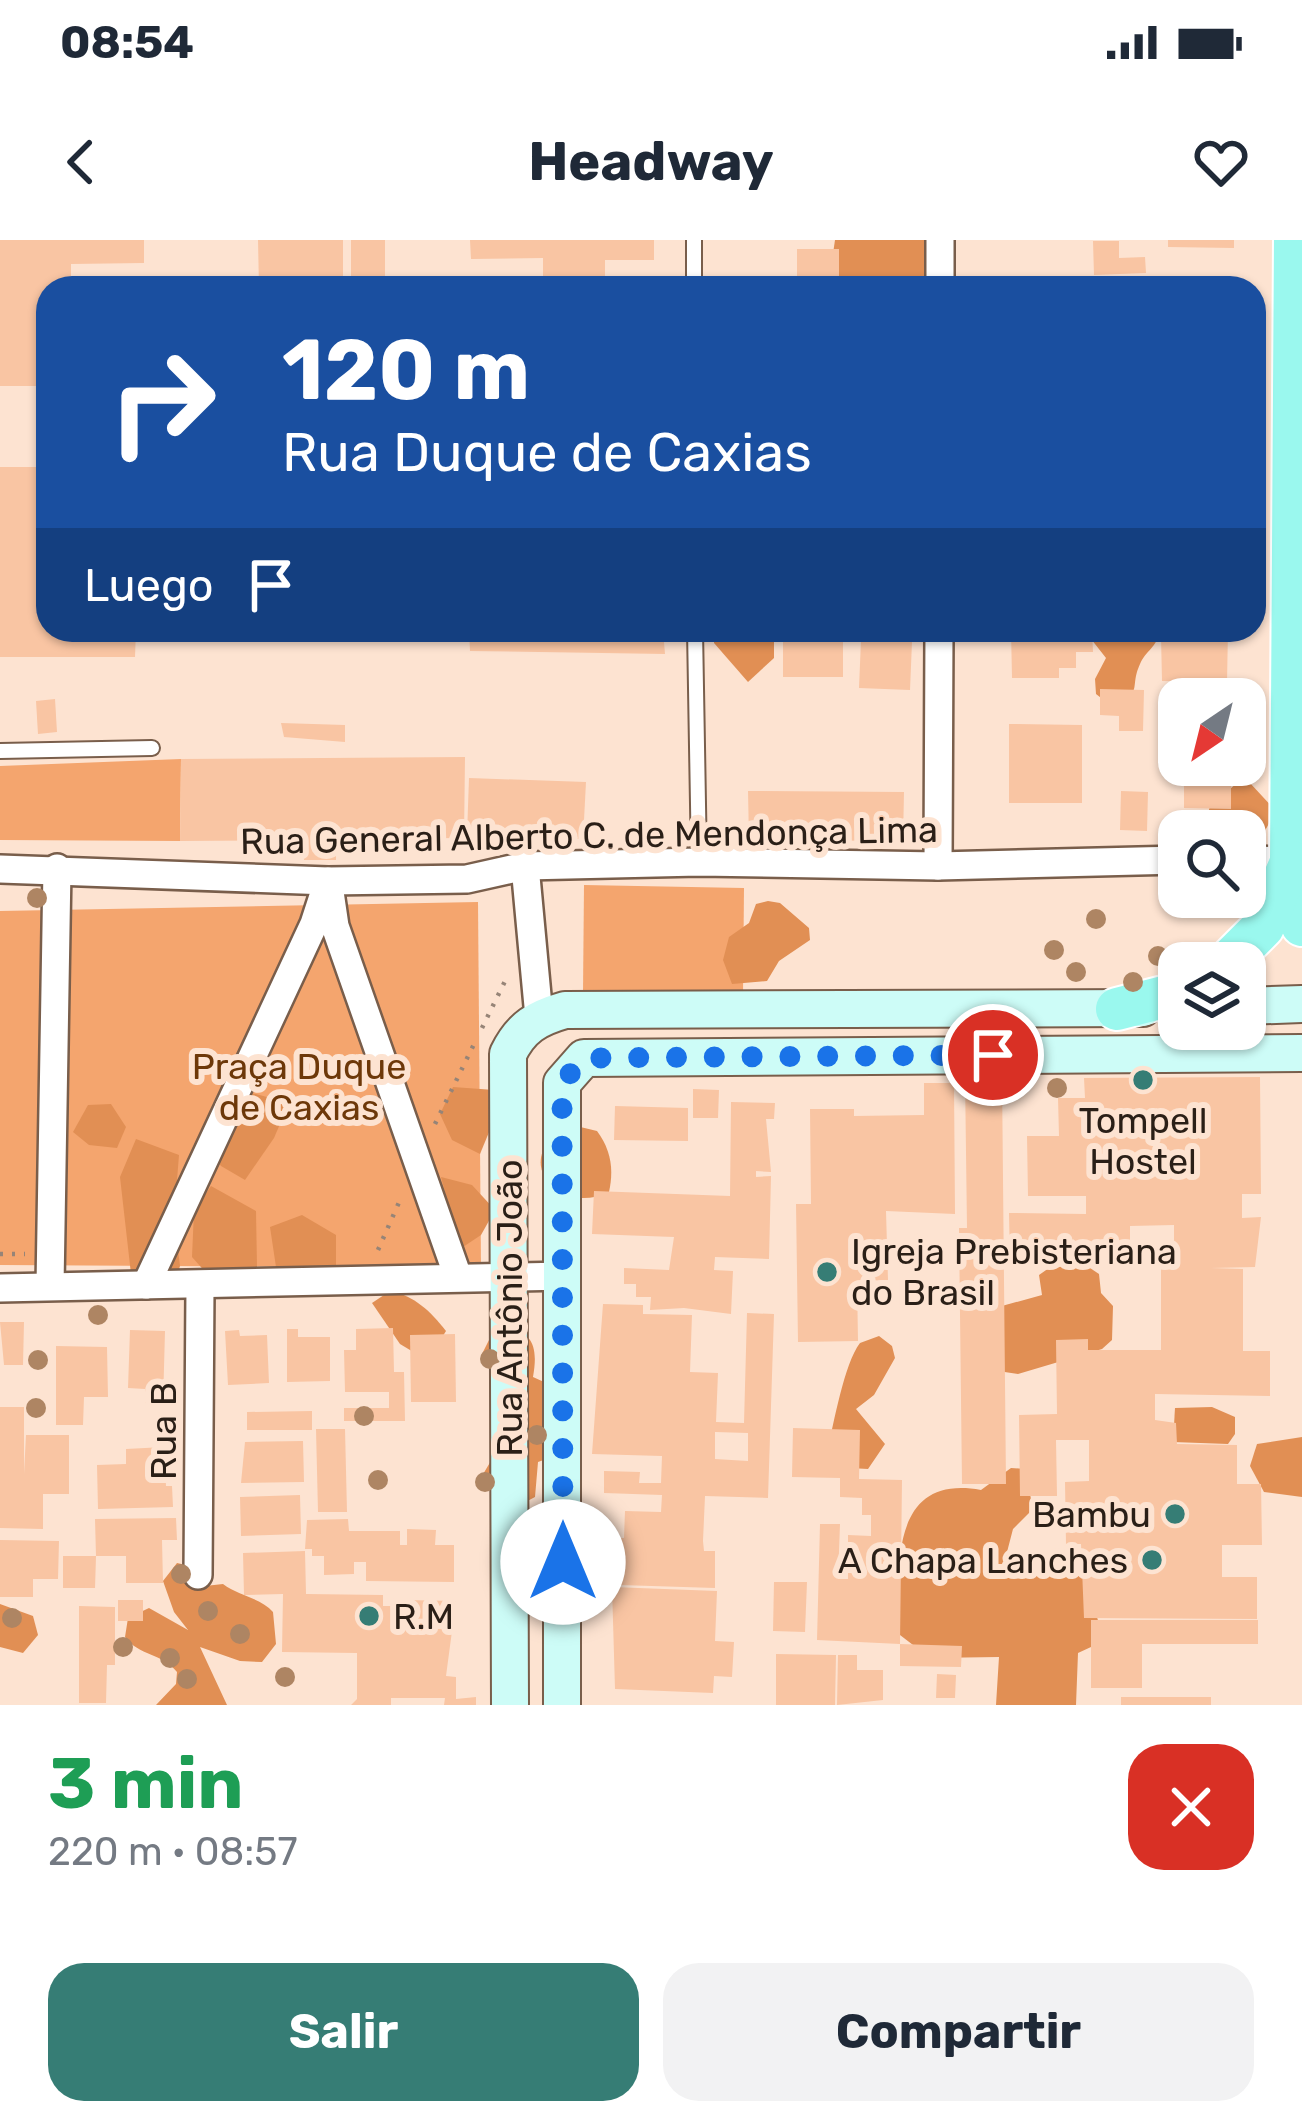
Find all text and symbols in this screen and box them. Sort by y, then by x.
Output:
text: 08:54 [60,16,194,69]
icon: back [48,129,114,195]
icon: heart [1188,129,1254,195]
text: Headway [528,130,774,194]
text: 120 m [282,320,530,420]
icon: right [84,324,240,480]
text: Rua Duque de Caxias [282,421,812,485]
icon: arrive [238,552,304,618]
text: Luego [84,559,214,612]
north arrow [1158,678,1266,786]
map controls [1158,678,1266,1050]
street label: Rua General Alberto C. de Mendonça Lima [240,808,938,863]
button: search [1158,810,1266,918]
button: layers [1158,942,1266,1050]
pin [942,1004,1044,1106]
icon: arrive [960,1022,1026,1088]
park label: Praça Duque de Caxias [192,1045,406,1129]
marker: Tompell Hostel [1130,1067,1156,1093]
place label: Tompell Hostel [1078,1099,1208,1183]
street label: Rua Antônio João [488,1159,531,1457]
place label: Igreja Prebisteriana do Brasil [851,1230,1177,1314]
marker: Igreja Prebisteriana do Brasil [814,1259,840,1285]
street label: Rua B [142,1382,185,1480]
place label: Bambu [1032,1493,1151,1536]
position arrow [500,1499,626,1625]
marker: Bambu [1162,1501,1188,1527]
place label: A Chapa Lanches [838,1539,1128,1582]
marker: A Chapa Lanches [1139,1547,1165,1573]
place label: R.M [393,1595,454,1638]
marker: R.M [356,1603,382,1629]
text: 3 min [48,1741,244,1826]
button: close [1128,1744,1254,1870]
text: 220 m · 08:57 [48,1829,297,1875]
button: Salir [48,1963,639,2101]
button: Compartir [663,1963,1254,2101]

